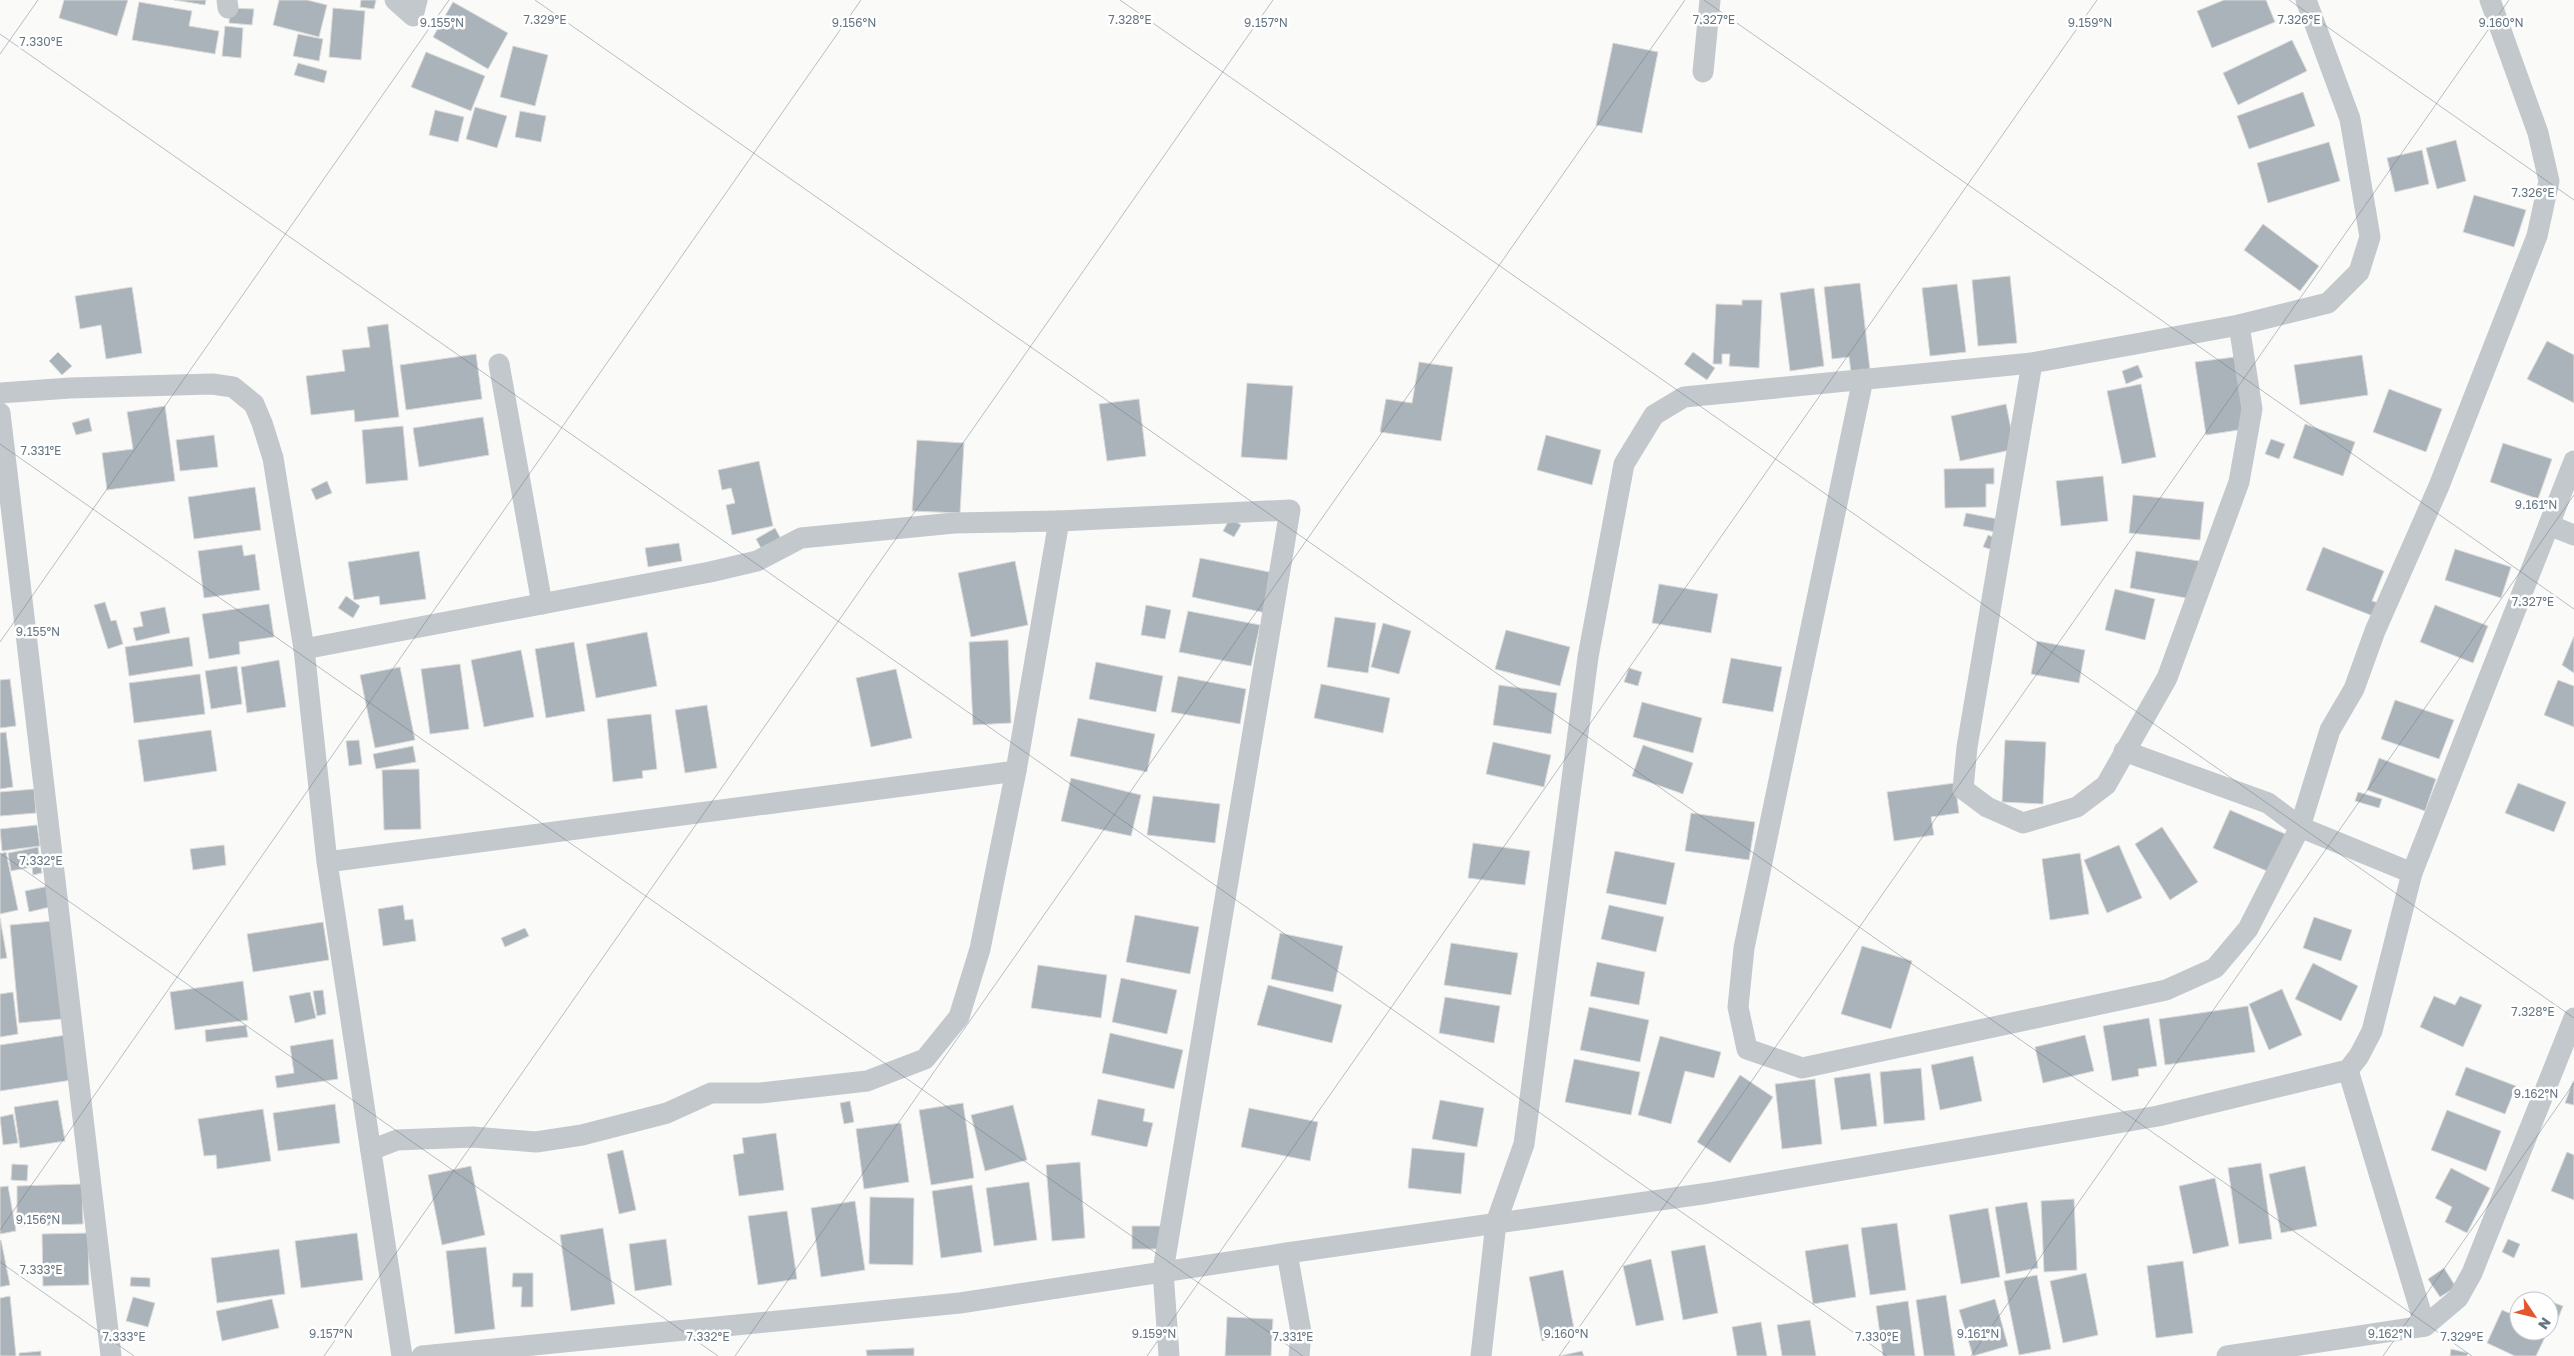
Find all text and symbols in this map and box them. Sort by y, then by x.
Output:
text: 7.329°E [523,12,567,27]
text: 7.328°E [1108,12,1152,27]
text: 7.327°E [1693,12,1735,27]
text: 7.326°E [2277,12,2321,27]
text: 9.155°N [420,15,464,30]
text: 9.156°N [832,15,876,30]
text: 9.157°N [1244,15,1288,30]
text: 9.159°N [2068,15,2112,30]
text: 9.160°N [2478,15,2524,30]
text: 7.330°E [19,34,63,49]
text: 7.326°E [2511,185,2555,200]
text: 7.331°E [21,443,61,458]
text: 9.161°N [2515,497,2557,512]
text: 7.327°E [2512,594,2554,609]
text: 9.155°N [16,624,60,639]
text: 7.332°E [20,853,62,868]
text: 7.328°E [2511,1004,2555,1019]
text: 9.162°N [2514,1086,2558,1101]
text: 9.156°N [16,1212,60,1227]
text: 7.333°E [19,1262,63,1277]
north arrow [2509,1291,2559,1341]
text: N [2535,1315,2555,1333]
text: 9.157°N [309,1326,353,1341]
text: 9.159°N [1132,1326,1176,1341]
text: 9.160°N [1543,1326,1589,1341]
text: 9.161°N [1957,1326,1999,1341]
text: 9.162°N [2368,1326,2412,1341]
text: 7.333°E [102,1329,146,1344]
text: 7.332°E [687,1329,729,1344]
text: 7.331°E [1273,1329,1313,1344]
text: 7.330°E [1855,1329,1899,1344]
text: 7.329°E [2440,1329,2484,1344]

